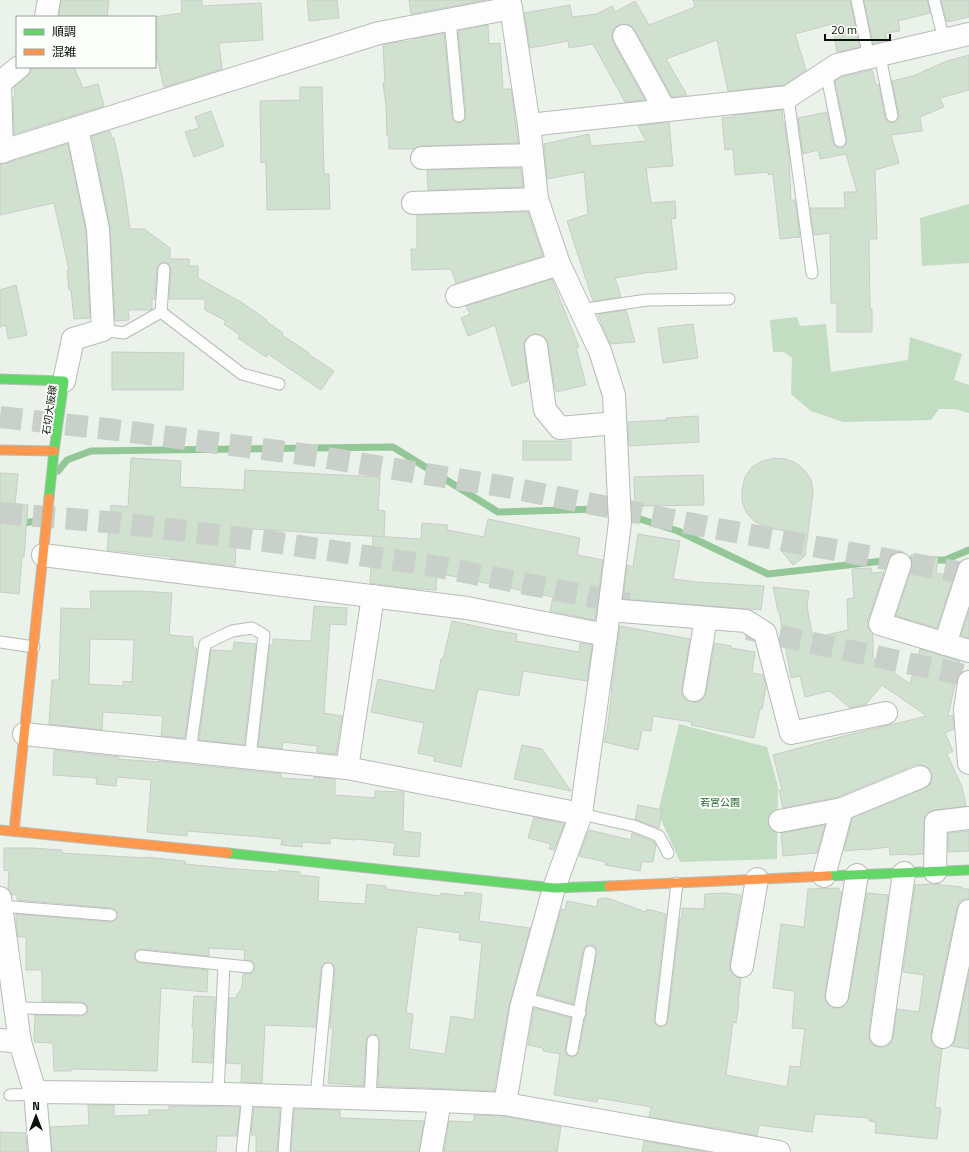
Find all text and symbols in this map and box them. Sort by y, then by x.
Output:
legend [16,16,156,68]
scale bar [825,16,890,42]
text: 20 m [831,20,857,39]
text: 順調 [52,22,76,41]
text: 混雑 [52,42,76,61]
street label: 石切大阪線 [39,384,60,436]
park label: 若宮公園 [700,795,740,810]
north arrow [16,1096,56,1136]
text: N [32,1098,40,1114]

